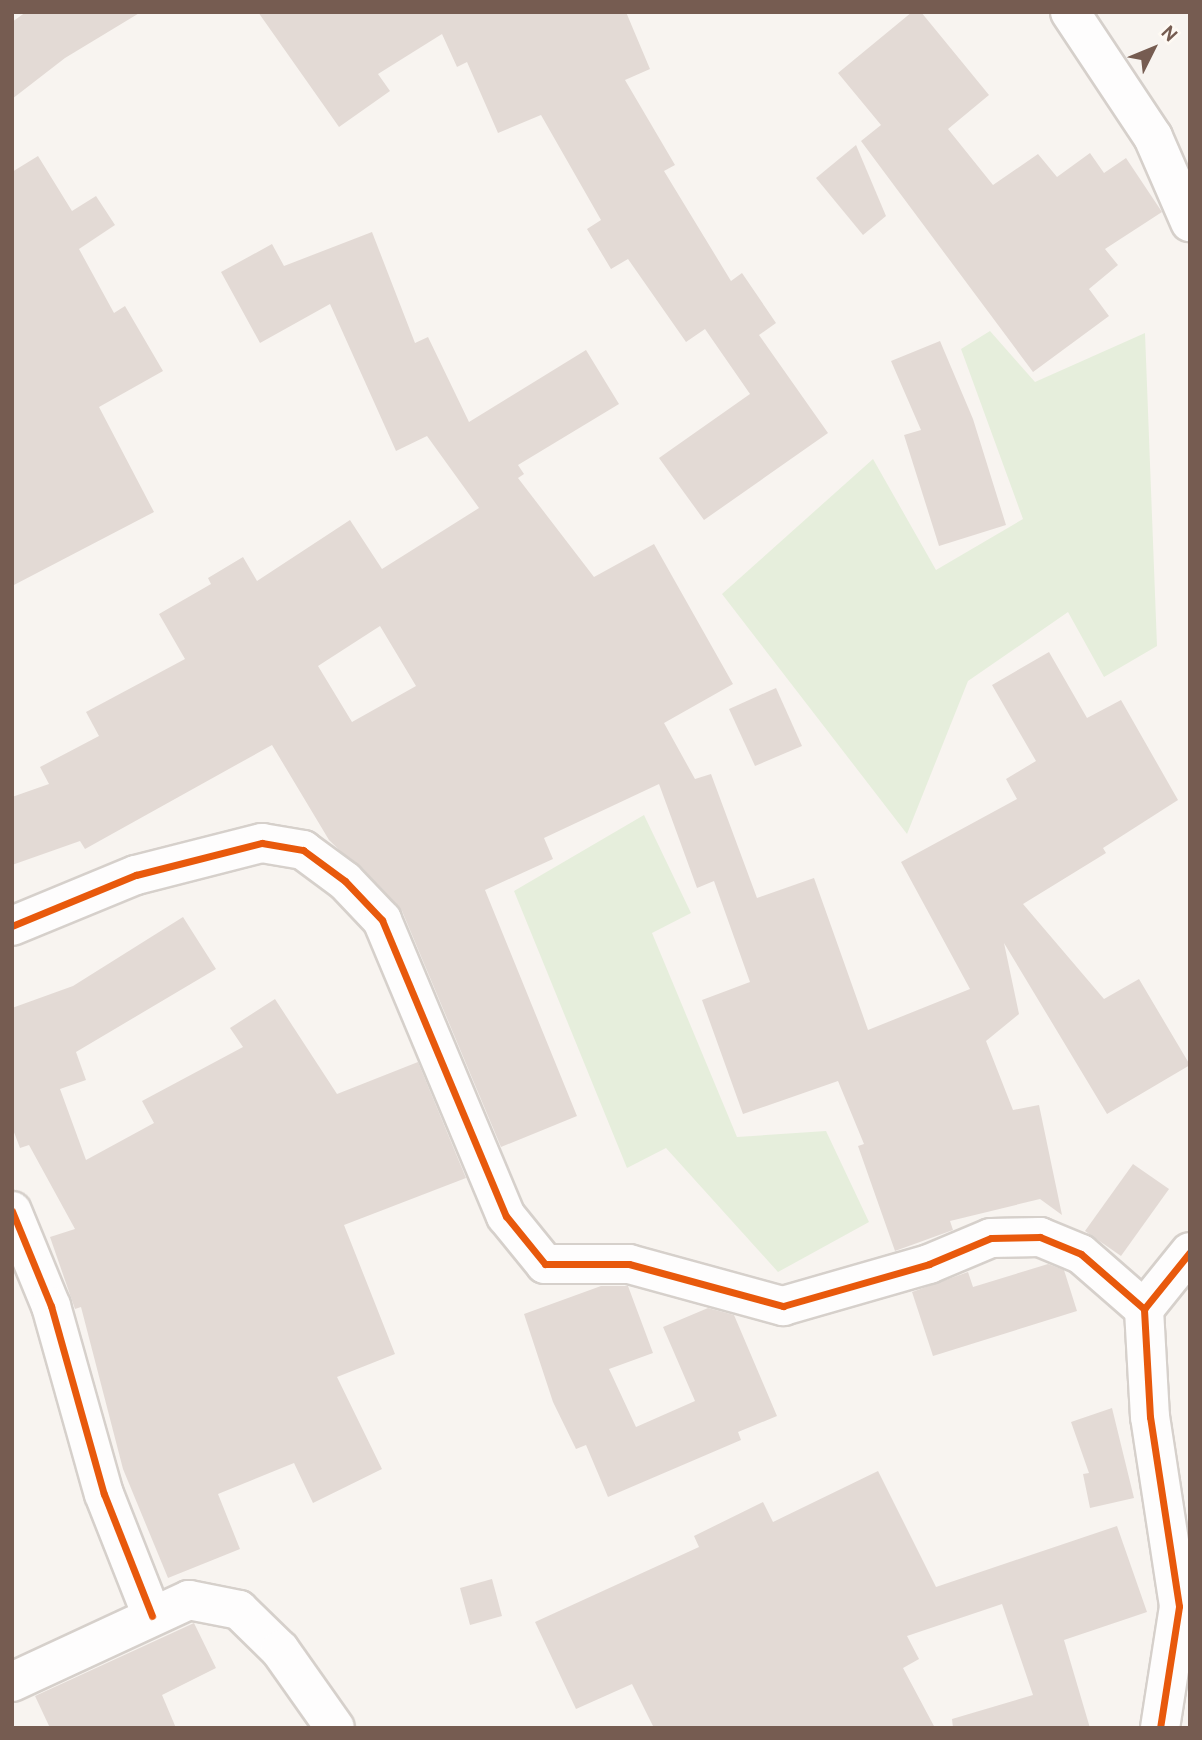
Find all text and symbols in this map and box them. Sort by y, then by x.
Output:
north arrow [1118,14,1188,84]
text: N [1155,22,1182,48]

